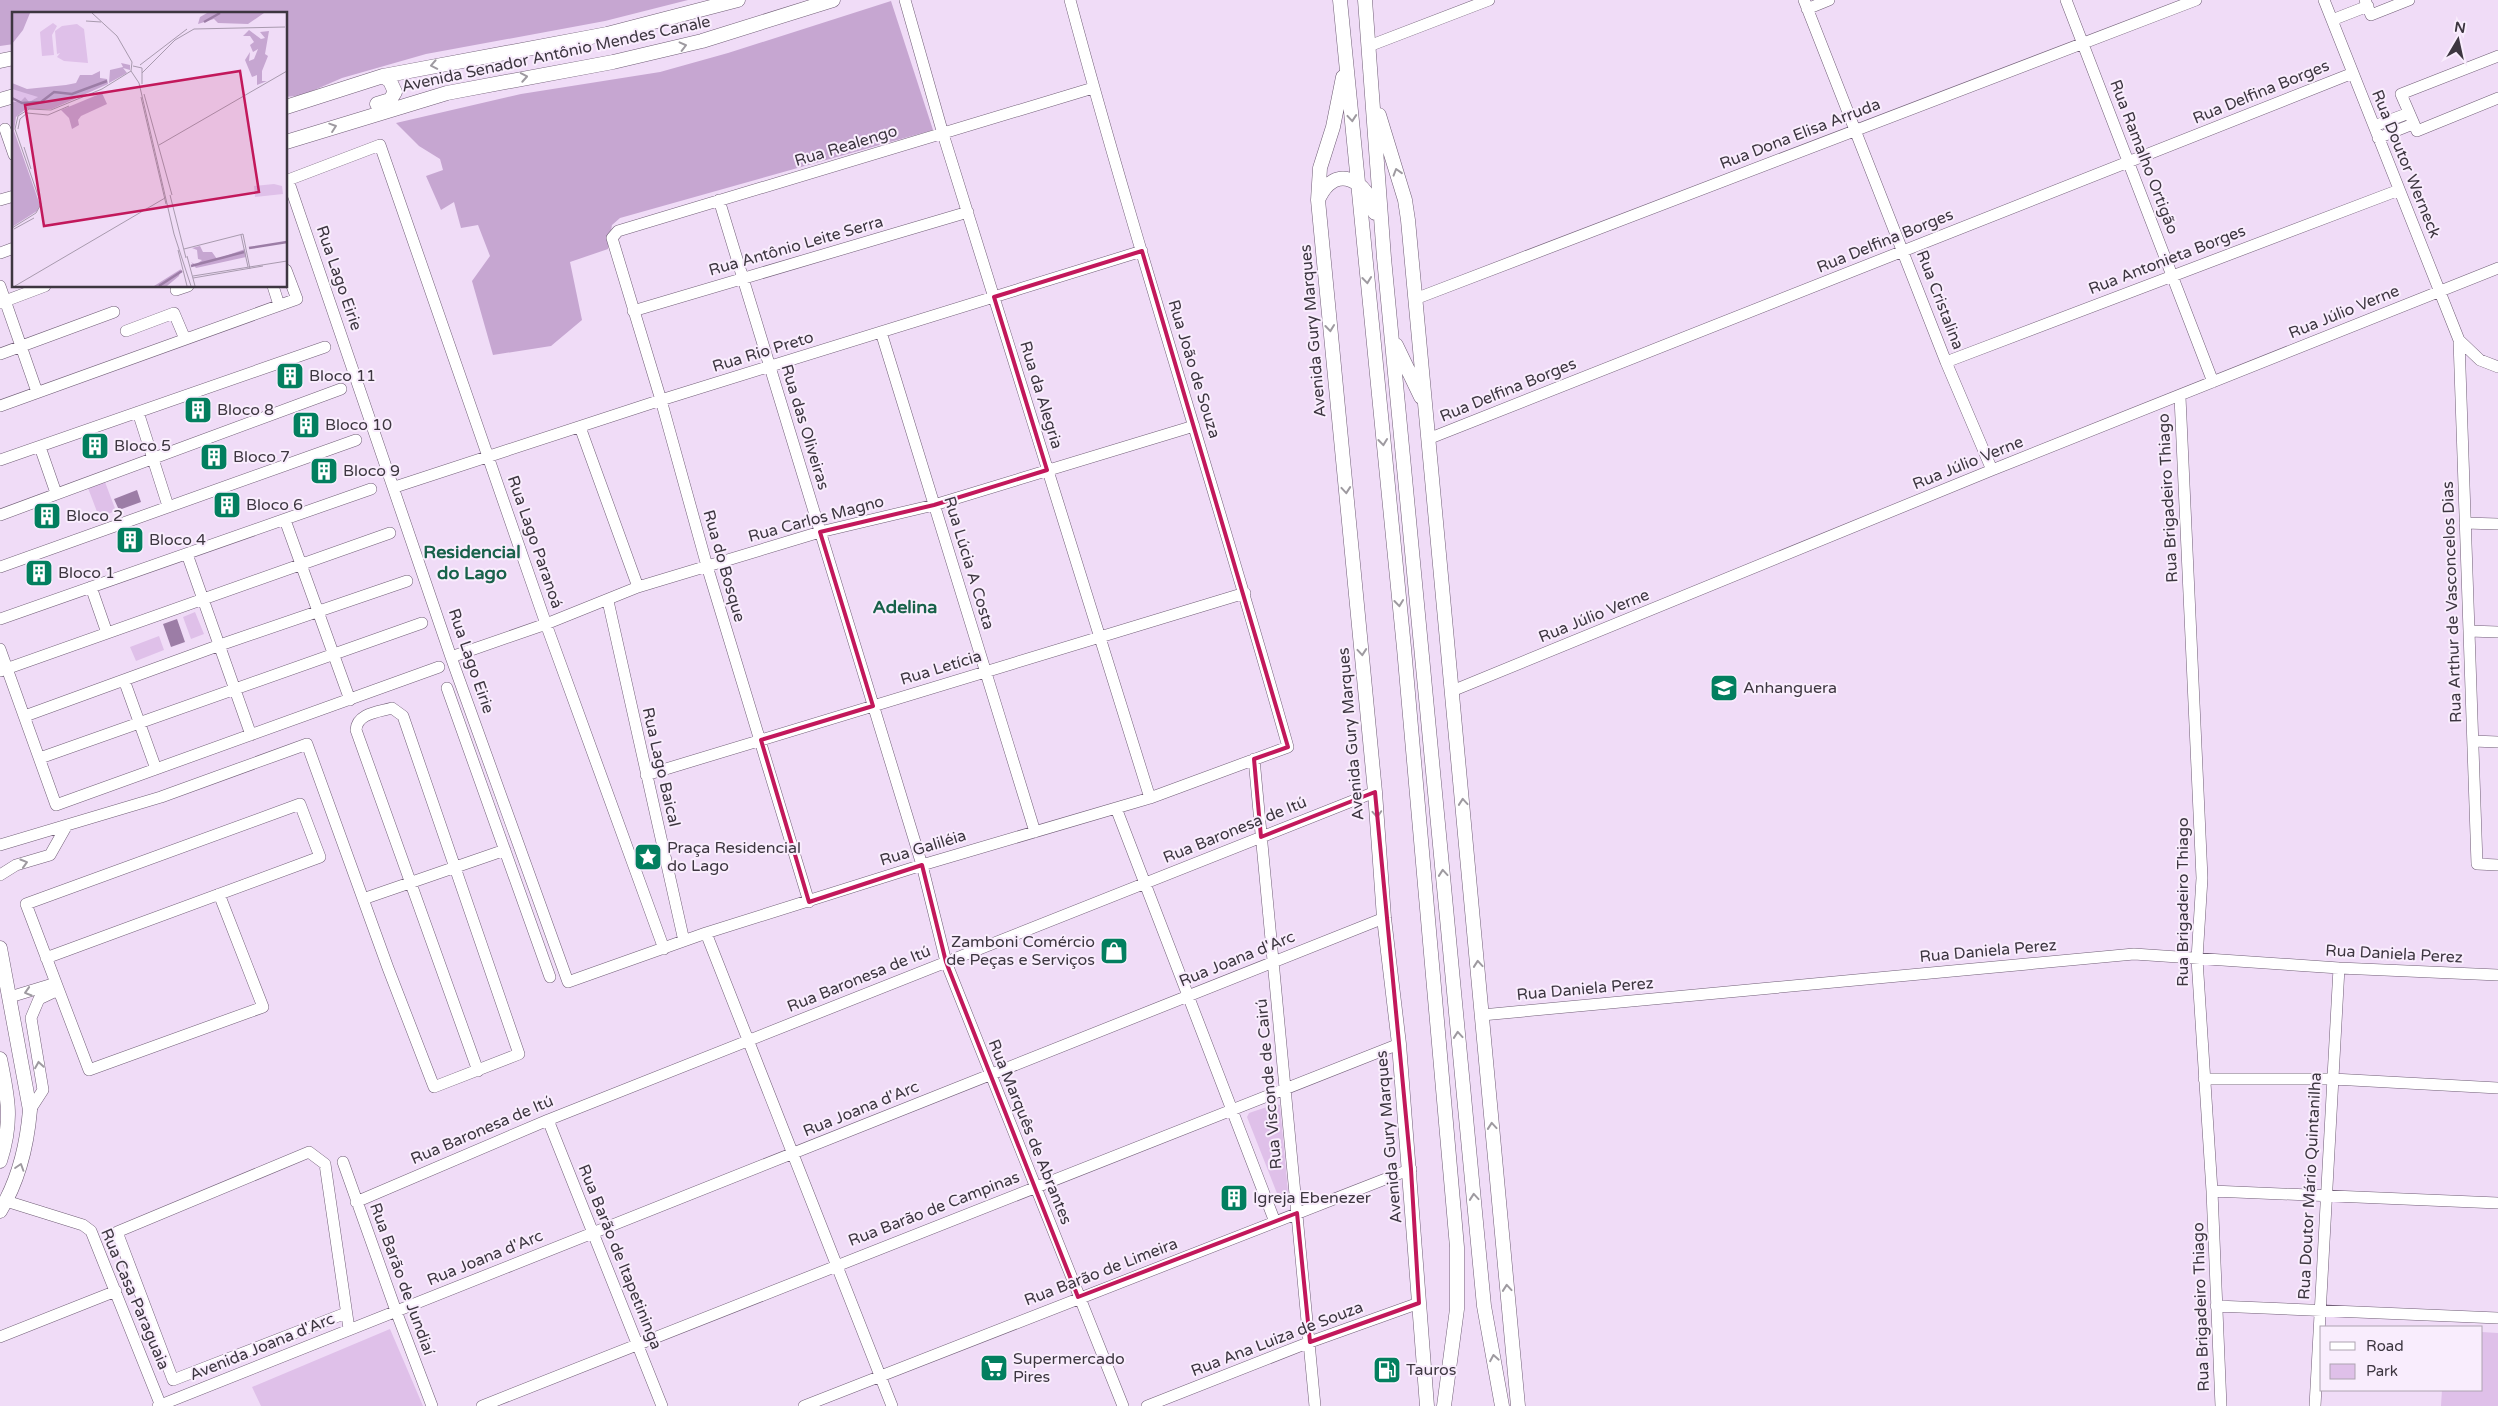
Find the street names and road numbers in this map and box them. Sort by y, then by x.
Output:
street label: Avenida Senador Antônio Mendes Canale [400,11,712,97]
street label: Rua Delfina Borges [2190,55,2332,129]
street label: Rua Ramalho Ortigão [2105,77,2183,237]
street label: Rua Doutor Werneck [2367,87,2445,241]
street label: Rua Dona Elisa Arruda [1717,94,1883,174]
street label: Rua Realengo [792,121,900,171]
street label: Rua Delfina Borges [1814,204,1956,278]
street label: Rua Antônio Leite Serra [706,211,886,281]
street label: Rua Antonieta Borges [2085,221,2249,299]
street label: Rua Lago Eirie [312,223,366,333]
street label: Avenida Gury Marques [1295,244,1331,418]
street label: Rua Cristalina [1912,247,1968,353]
street label: Rua Júlio Verne [2286,281,2402,343]
street label: Rua João de Souza [1163,297,1225,441]
street label: Rua Rio Preto [710,327,816,377]
street label: Rua da Alegria [1015,339,1067,451]
street label: Rua Delfina Borges [1437,353,1579,427]
street label: Rua das Oliveiras [776,362,834,492]
street label: Rua Brigadeiro Thiago [2154,413,2182,583]
street label: Rua Júlio Verne [1910,432,2026,494]
street label: Rua Lago Paranoá [503,473,567,611]
street label: Rua Arthur de Vasconcelos Dias [2438,481,2466,723]
street label: Rua Carlos Magno [746,491,886,547]
street label: Rua Lúcia A Costa [939,494,999,632]
street label: Rua do Bosque [698,508,750,624]
street label: Rua Júlio Verne [1536,585,1652,647]
street label: Rua Lago Eirie [444,606,498,716]
street label: Rua Letícia [898,646,984,690]
street label: Avenida Gury Marques [1333,647,1369,821]
street label: Rua Lago Baical [638,705,684,829]
street label: Rua Baronesa de Itú [1160,792,1310,868]
street label: Rua Brigadeiro Thiago [2173,817,2193,987]
street label: Rua Galiléia [877,825,969,871]
street label: Rua Joana d'Arc [1176,927,1298,991]
street label: Rua Daniela Perez [1919,935,2057,967]
street label: Rua Daniela Perez [2325,940,2463,968]
street label: Rua Baronesa de Itú [784,941,934,1017]
street label: Rua Daniela Perez [1516,973,1654,1005]
street label: Rua Visconde de Cairú [1252,998,1286,1170]
street label: Rua Marquês de Abrantes [984,1036,1076,1228]
street label: Avenida Gury Marques [1371,1050,1407,1224]
street label: Rua Doutor Mário Quintanilha [2294,1072,2326,1300]
street label: Rua Joana d'Arc [800,1077,922,1141]
street label: Rua Baronesa de Itú [408,1091,556,1169]
street label: Rua Barão de Itapetininga [574,1161,666,1353]
street label: Rua Barão de Campinas [845,1167,1023,1251]
street label: Rua Barão de Jundiaí [365,1200,439,1358]
street label: Rua Brigadeiro Thiago [2188,1222,2214,1392]
street label: Rua Casa Paraguaia [96,1225,174,1373]
street label: Rua Joana d'Arc [424,1226,546,1290]
street label: Rua Barão de Limeira [1021,1234,1181,1310]
street label: Rua Ana Luiza de Souza [1188,1297,1366,1381]
street label: Avenida Joana d'Arc [187,1309,337,1385]

